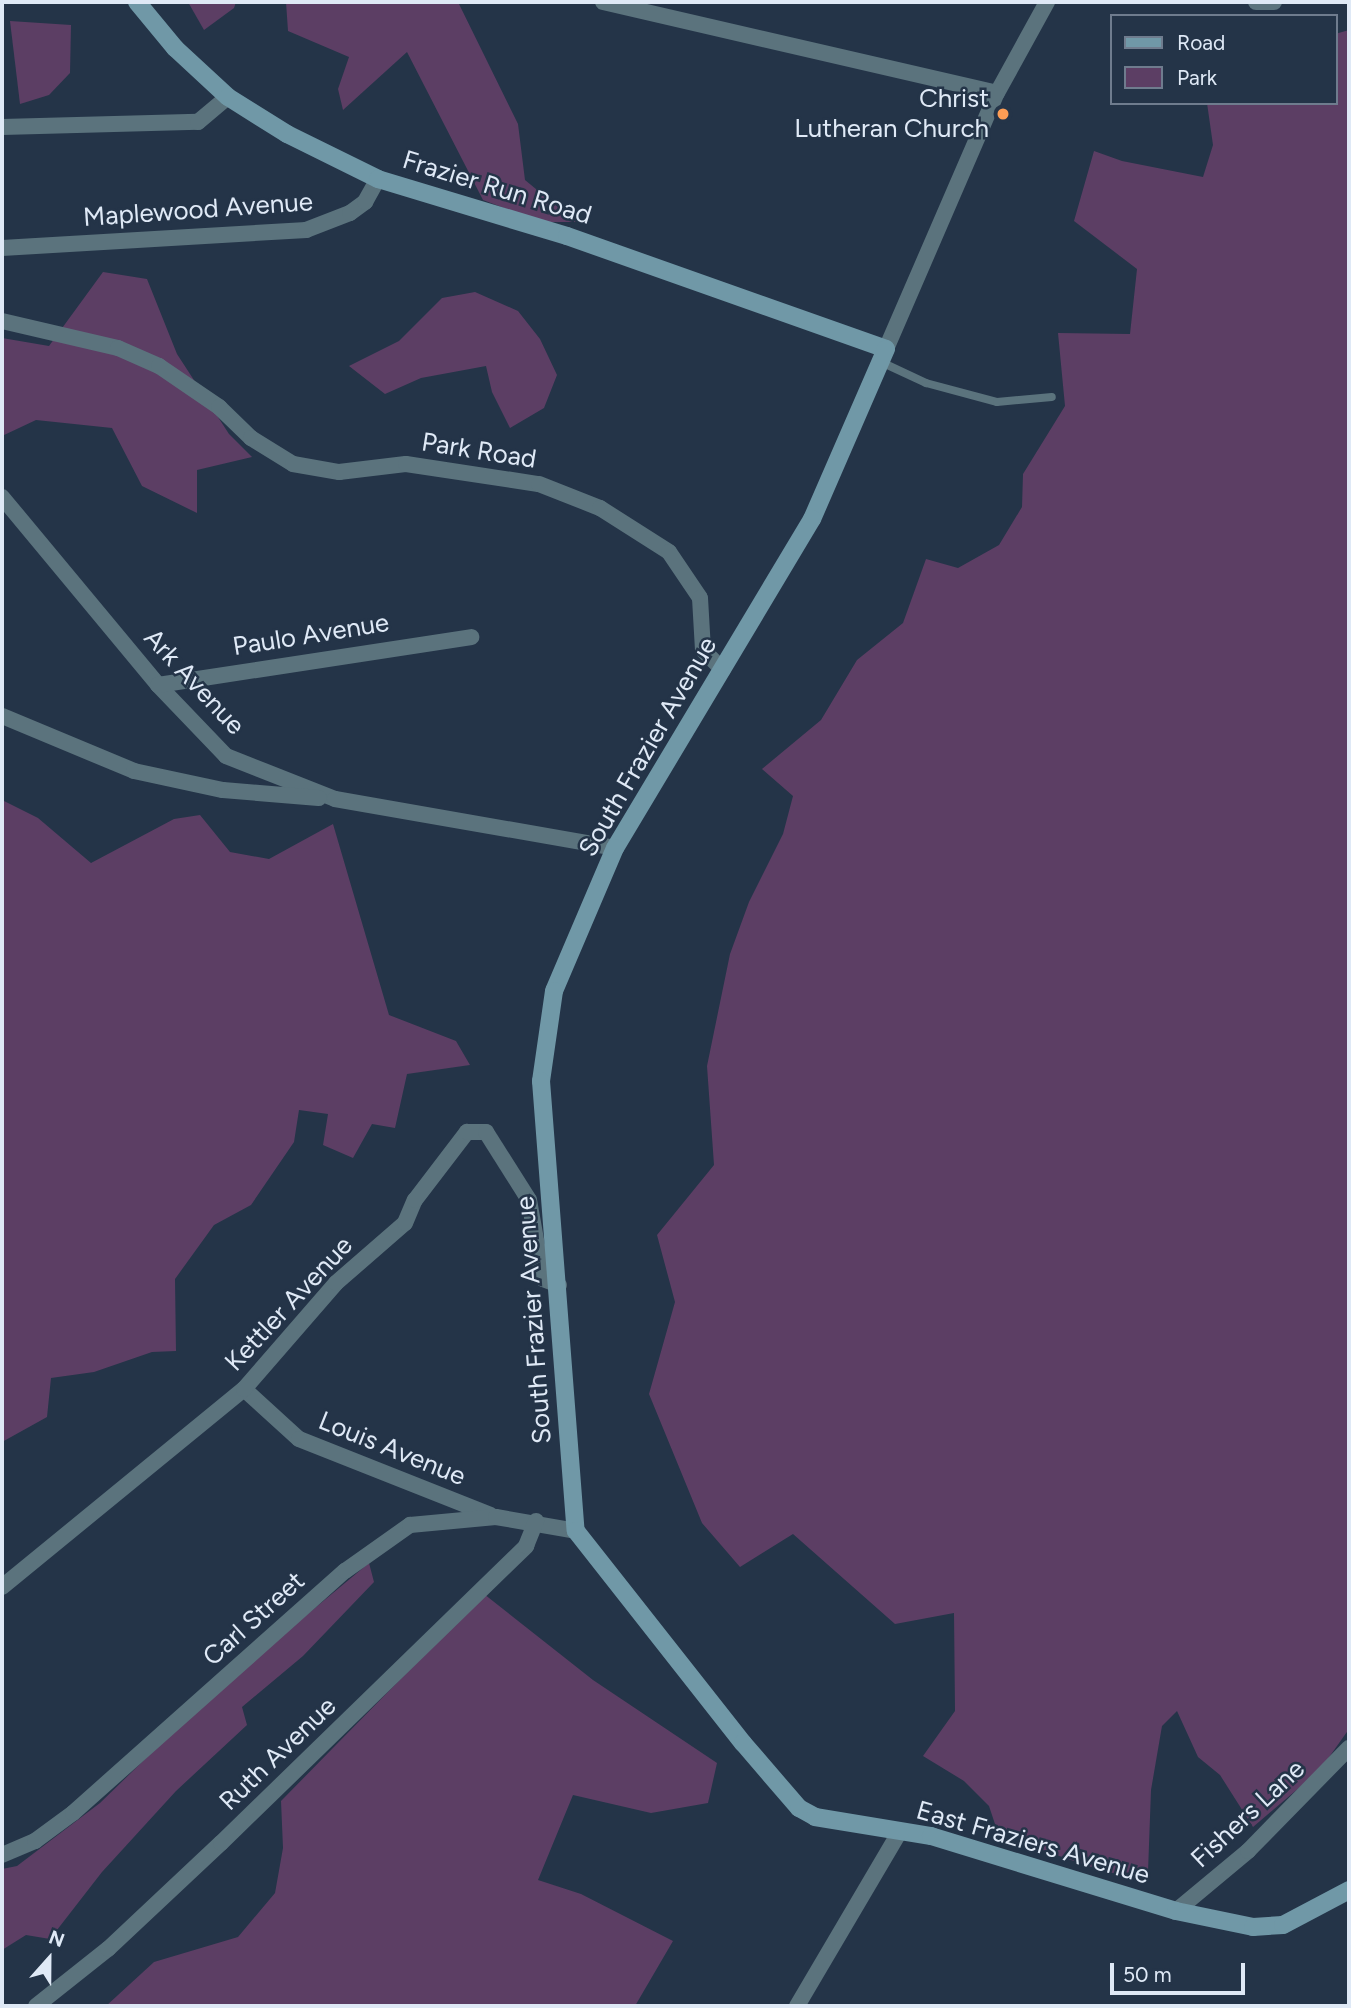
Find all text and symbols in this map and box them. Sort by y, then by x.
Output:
legend [1110,14,1337,105]
text: Road [1177,30,1225,55]
text: Park [1177,65,1217,90]
place label: Christ Lutheran Church [794,83,989,144]
marker: Christ Lutheran Church [995,106,1011,122]
street label: Frazier Run Road [399,144,595,232]
street label: Maplewood Avenue [82,186,314,234]
street label: Park Road [419,427,539,475]
street label: Paulo Avenue [231,607,391,663]
street label: Ark Avenue [137,623,251,741]
street label: South Frazier Avenue [572,632,724,862]
street label: South Frazier Avenue [510,1195,558,1445]
street label: Kettler Avenue [219,1230,359,1378]
street label: Louis Avenue [314,1405,470,1493]
street label: Carl Street [197,1565,311,1673]
street label: Ruth Avenue [213,1691,343,1817]
street label: Fishers Lane [1185,1754,1311,1874]
street label: East Fraziers Avenue [913,1795,1153,1891]
north arrow [14,1924,84,1994]
text: N [46,1926,68,1952]
scale bar [1113,1948,1248,1992]
text: 50 m [1123,1962,1172,1987]

